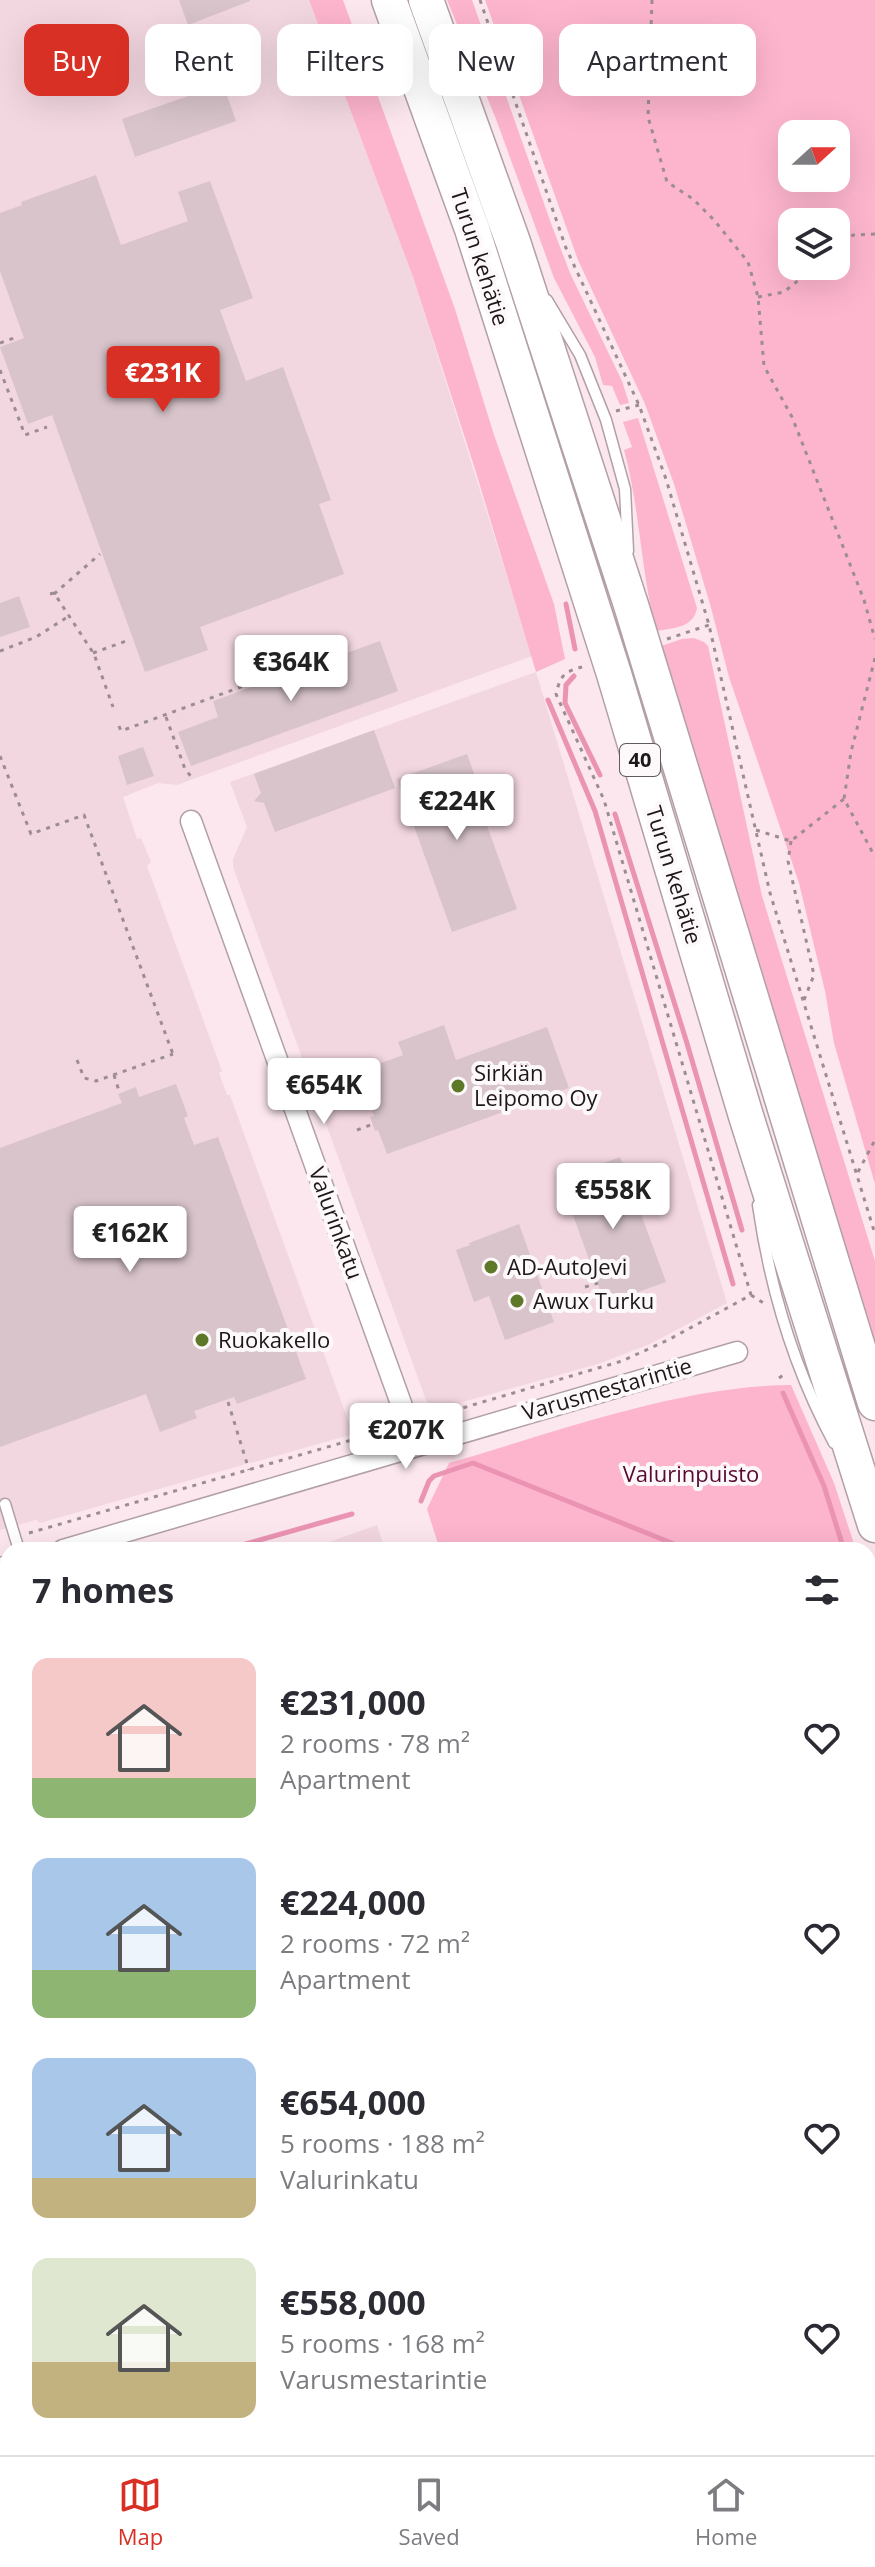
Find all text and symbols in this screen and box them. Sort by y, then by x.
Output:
chip: Buy [24,24,129,96]
chip: Rent [145,24,261,96]
chip: Filters [277,24,413,96]
chip: New [429,24,543,96]
chip: Apartment [559,24,756,96]
north arrow [778,120,850,192]
map controls [778,120,850,280]
street label: Turun kehätie [445,184,517,329]
button: layers [778,208,850,280]
pin: €231K [107,346,219,414]
text: €231K [125,354,201,390]
pin: €364K [235,635,347,703]
text: €364K [253,643,329,679]
road number: 40 [620,744,660,776]
pin: €224K [401,774,513,842]
text: €224K [419,782,495,818]
street label: Turun kehätie [640,802,710,947]
place label: Sirkiän Leipomo Oy [474,1057,599,1112]
pin: €654K [268,1058,380,1126]
text: €654K [286,1066,362,1102]
marker: Sirkiän Leipomo Oy [449,1077,467,1095]
street label: Valurinkatu [303,1162,371,1283]
pin: €558K [557,1163,669,1231]
text: €558K [575,1171,651,1207]
pin: €162K [74,1206,186,1274]
text: €162K [92,1214,168,1250]
place label: AD-AutoJevi [507,1251,627,1281]
marker: AD-AutoJevi [482,1258,500,1276]
place label: Awux Turku [533,1285,654,1315]
marker: Awux Turku [508,1292,526,1310]
place label: Ruokakello [218,1324,330,1354]
marker: Ruokakello [193,1331,211,1349]
street label: Varusmestarintie [518,1349,695,1427]
pin: €207K [350,1403,462,1471]
text: €207K [368,1411,444,1447]
park label: Valurinpuisto [623,1458,759,1488]
text: 7 homes [32,1567,174,1613]
icon: filters [800,1568,844,1612]
text: €231,000 [280,1679,426,1725]
icon: home [96,1690,192,1786]
icon: heart [800,1716,844,1760]
text: 2 rooms · 78 m² [280,1725,470,1761]
text: Apartment [280,1761,411,1797]
text: €224,000 [280,1879,426,1925]
icon: home [96,1890,192,1986]
icon: heart [800,1916,844,1960]
text: 2 rooms · 72 m² [280,1925,470,1961]
text: Apartment [280,1961,411,1997]
text: €654,000 [280,2079,426,2125]
icon: home [96,2090,192,2186]
icon: heart [800,2116,844,2160]
text: 5 rooms · 188 m² [280,2125,485,2161]
text: Valurinkatu [280,2161,419,2197]
text: €558,000 [280,2279,426,2325]
icon: home [96,2290,192,2386]
icon: heart [800,2316,844,2360]
text: 5 rooms · 168 m² [280,2325,485,2361]
text: Varusmestarintie [280,2361,487,2397]
tab: Map [118,2473,163,2551]
tab: Saved [399,2473,460,2551]
tab: Home [695,2473,757,2551]

